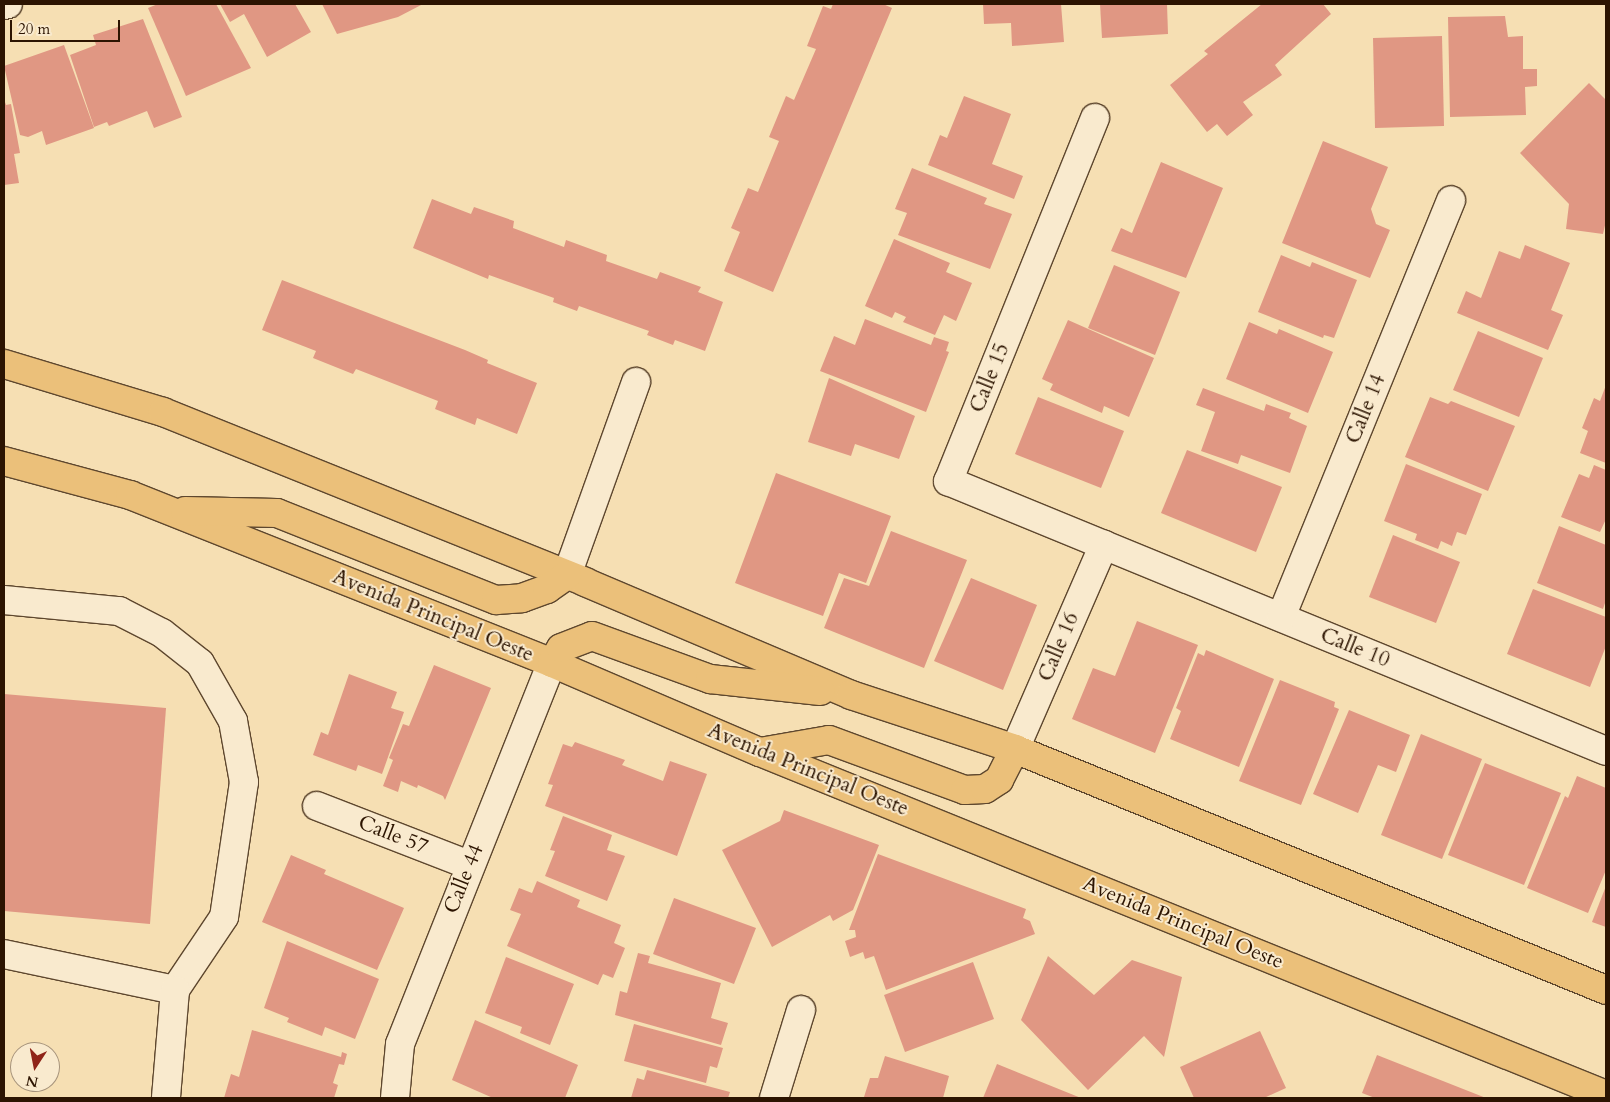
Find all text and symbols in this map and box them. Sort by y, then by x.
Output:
scale bar [12,10,122,42]
text: 20 m [18,19,50,39]
street label: Calle 15 [965,340,1015,416]
street label: Calle 14 [1341,371,1391,447]
street label: Avenida Principal Oeste [329,564,537,668]
street label: Calle 16 [1033,609,1085,685]
street label: Calle 10 [1317,623,1393,673]
street label: Avenida Principal Oeste [704,718,912,822]
street label: Calle 57 [355,810,431,860]
street label: Calle 44 [439,841,489,917]
street label: Avenida Principal Oeste [1079,871,1287,975]
north arrow [10,1042,60,1092]
text: N [24,1071,40,1092]

